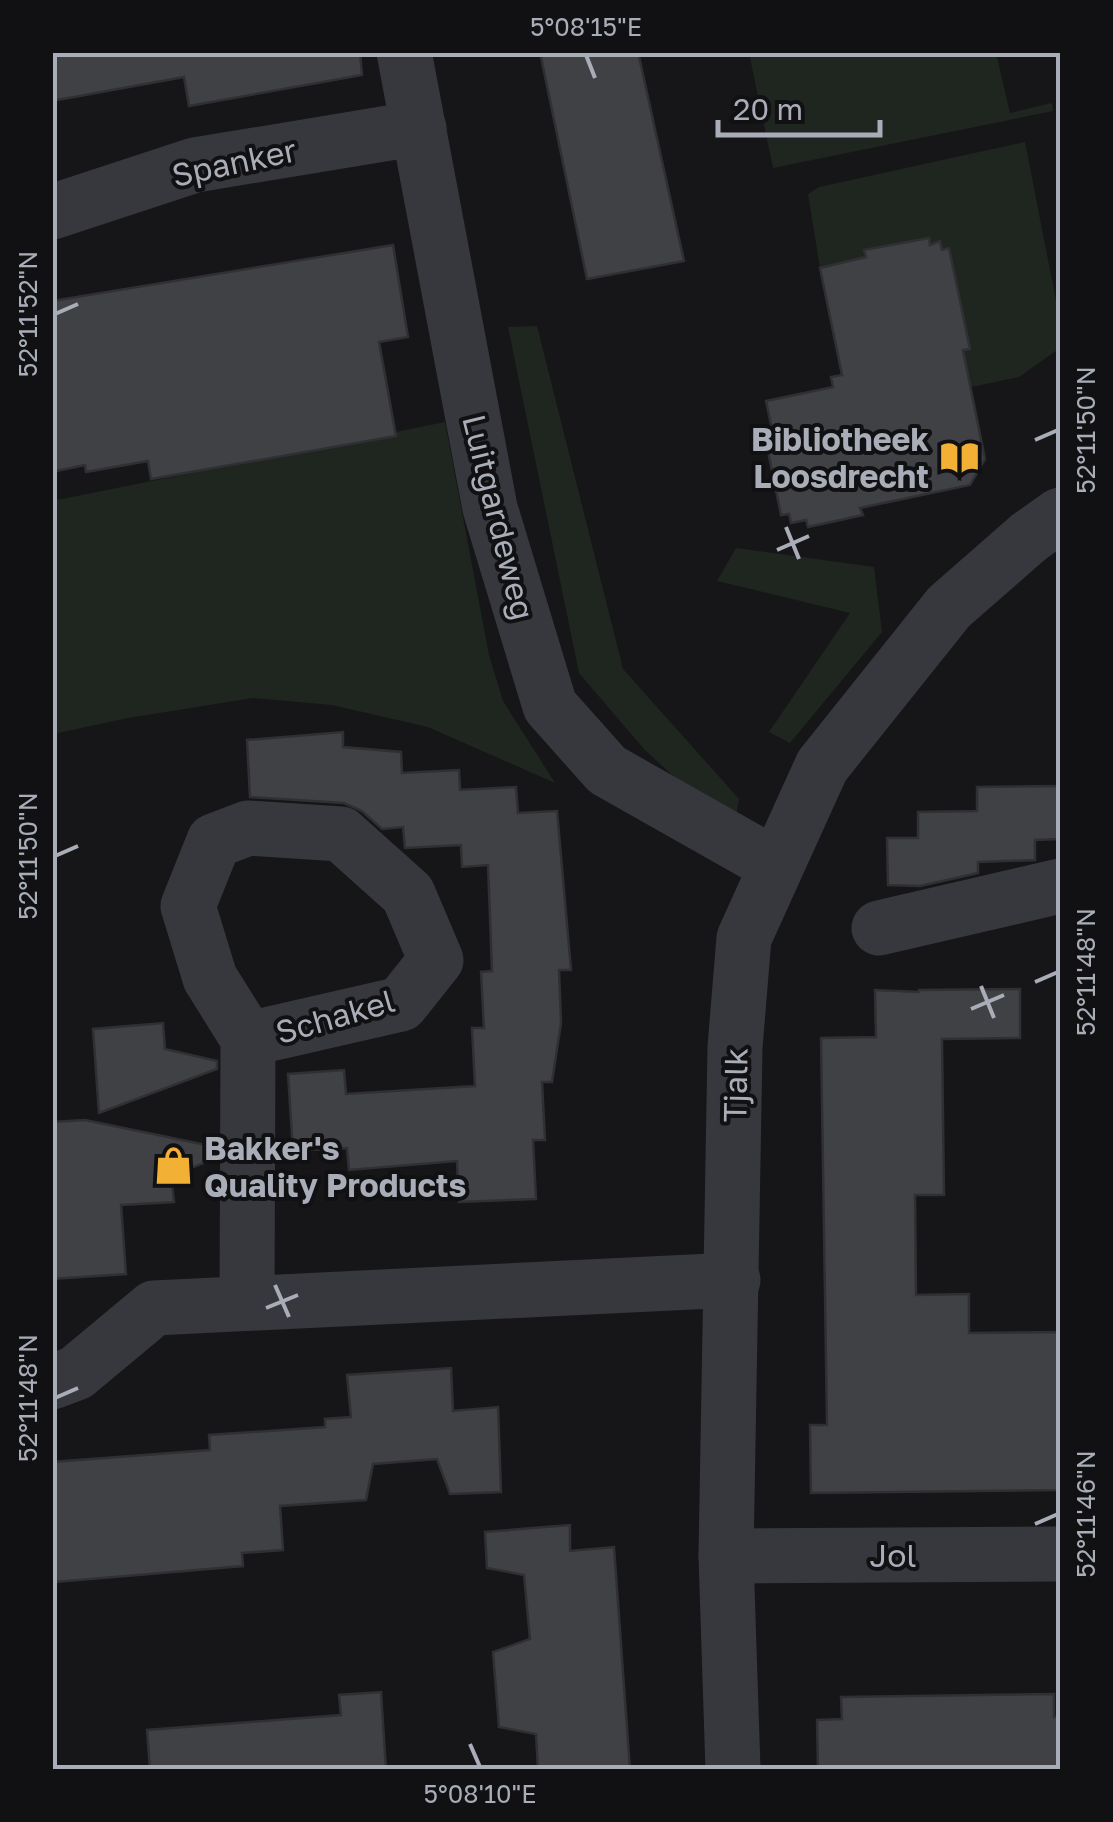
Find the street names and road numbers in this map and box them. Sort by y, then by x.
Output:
street label: Spanker [168,130,300,194]
street label: Luitgardeweg [455,411,543,623]
street label: Schakel [271,981,399,1051]
street label: Tjalk [715,1047,755,1123]
street label: Jol [869,1536,917,1574]

